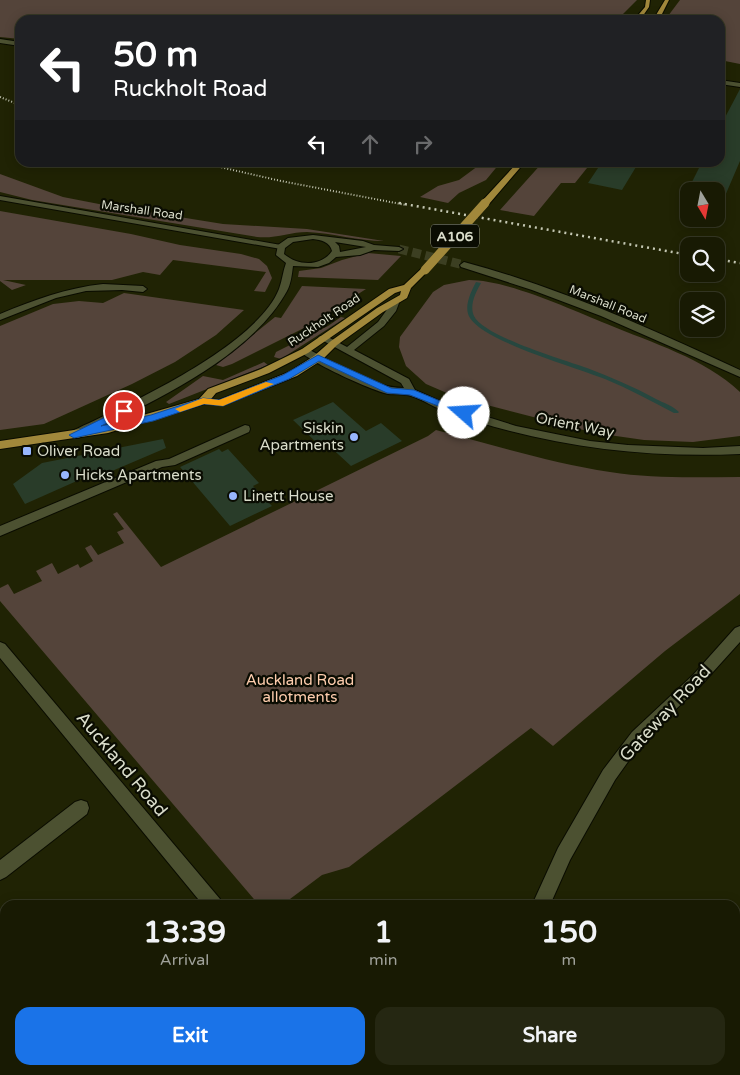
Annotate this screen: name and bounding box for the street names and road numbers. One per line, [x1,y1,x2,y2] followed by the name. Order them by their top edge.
[100,197,184,223] street label: Marshall Road
[431,225,479,248] road number: A106
[567,282,649,326] street label: Marshall Road
[285,291,363,349] street label: Ruckholt Road
[534,409,616,441] street label: Orient Way
[615,660,715,766] street label: Gateway Road
[72,707,172,821] street label: Auckland Road

